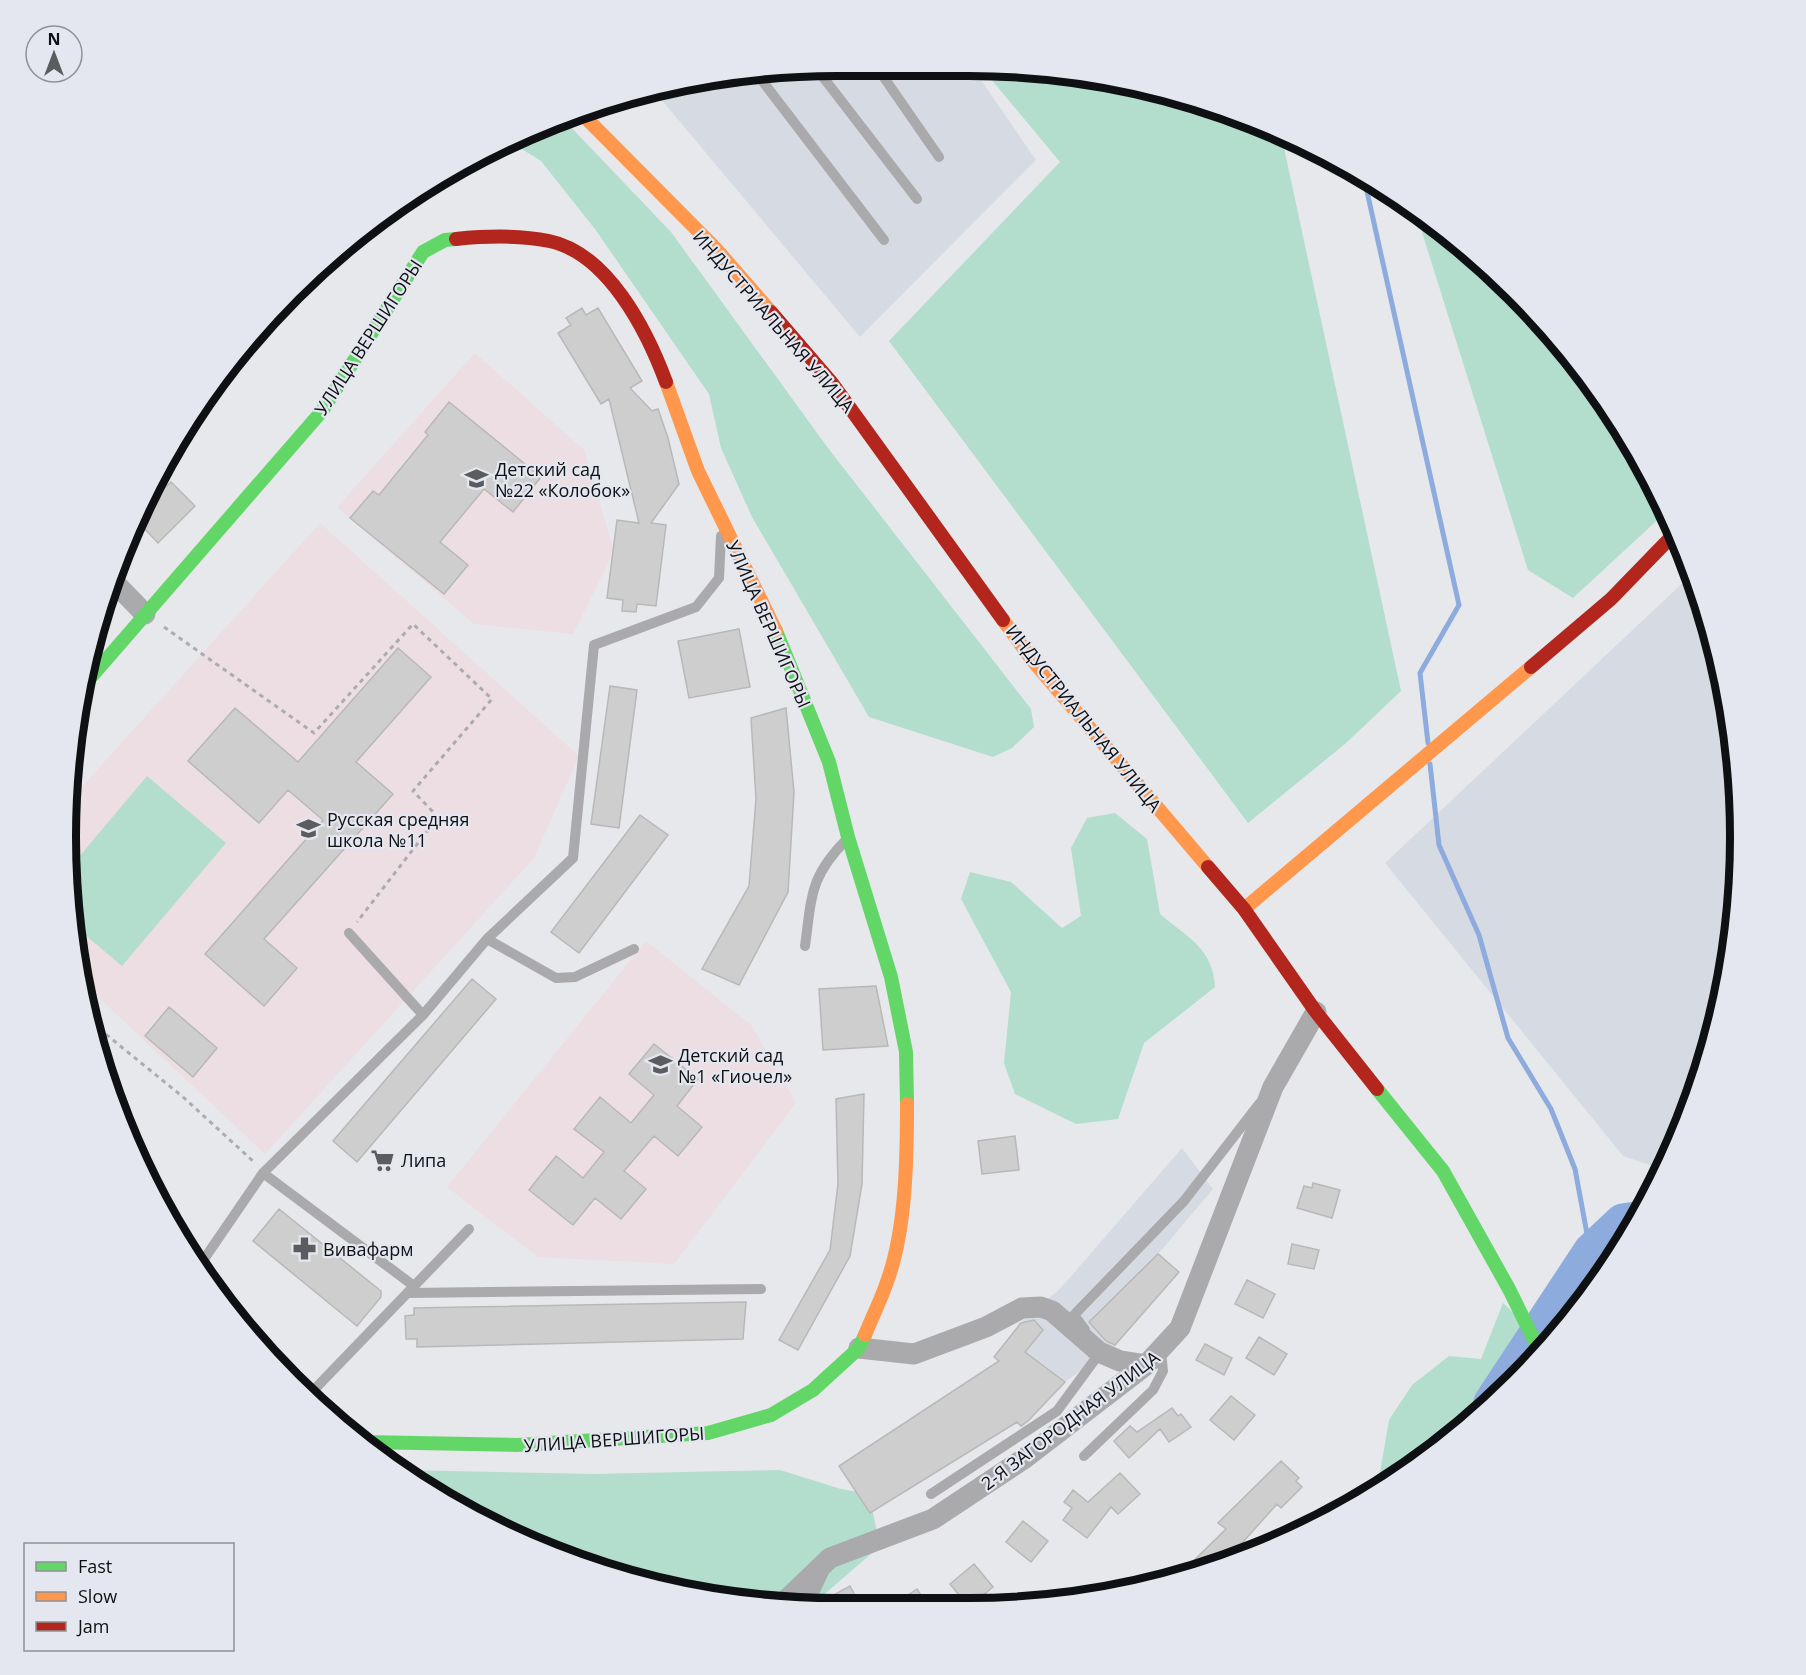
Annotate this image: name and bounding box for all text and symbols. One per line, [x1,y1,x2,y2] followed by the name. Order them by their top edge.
[24,24,84,84] north arrow
[47,28,61,50] text: N
[688,225,860,418] street label: ИНДУСТРИАЛЬНАЯ УЛИЦА
[309,255,427,419] street label: УЛИЦА ВЕРШИГОРЫ
[495,457,630,502] place label: Детский сад №22 «Колобок»
[464,466,490,492] school or university icon: Детский сад №22 «Колобок»
[721,536,817,712] street label: УЛИЦА ВЕРШИГОРЫ
[1001,619,1167,817] street label: ИНДУСТРИАЛЬНАЯ УЛИЦА
[327,807,469,852] place label: Русская средняя школа №11
[296,816,322,842] school or university icon: Русская средняя школа №11
[678,1043,792,1088] place label: Детский сад №1 «Гиочел»
[647,1052,673,1078] school or university icon: Детский сад №1 «Гиочел»
[370,1147,396,1173] supermarket icon: Липа
[401,1148,446,1172] place label: Липа
[292,1236,318,1262] pharmacy icon: Вивафарм
[323,1237,414,1261] place label: Вивафарм
[976,1345,1164,1495] street label: 2-Я ЗАГОРОДНАЯ УЛИЦА
[523,1421,705,1457] street label: УЛИЦА ВЕРШИГОРЫ
[24,1543,234,1651] legend
[78,1554,112,1578] text: Fast
[78,1584,117,1608] text: Slow
[76,1614,110,1638] text: Jam

